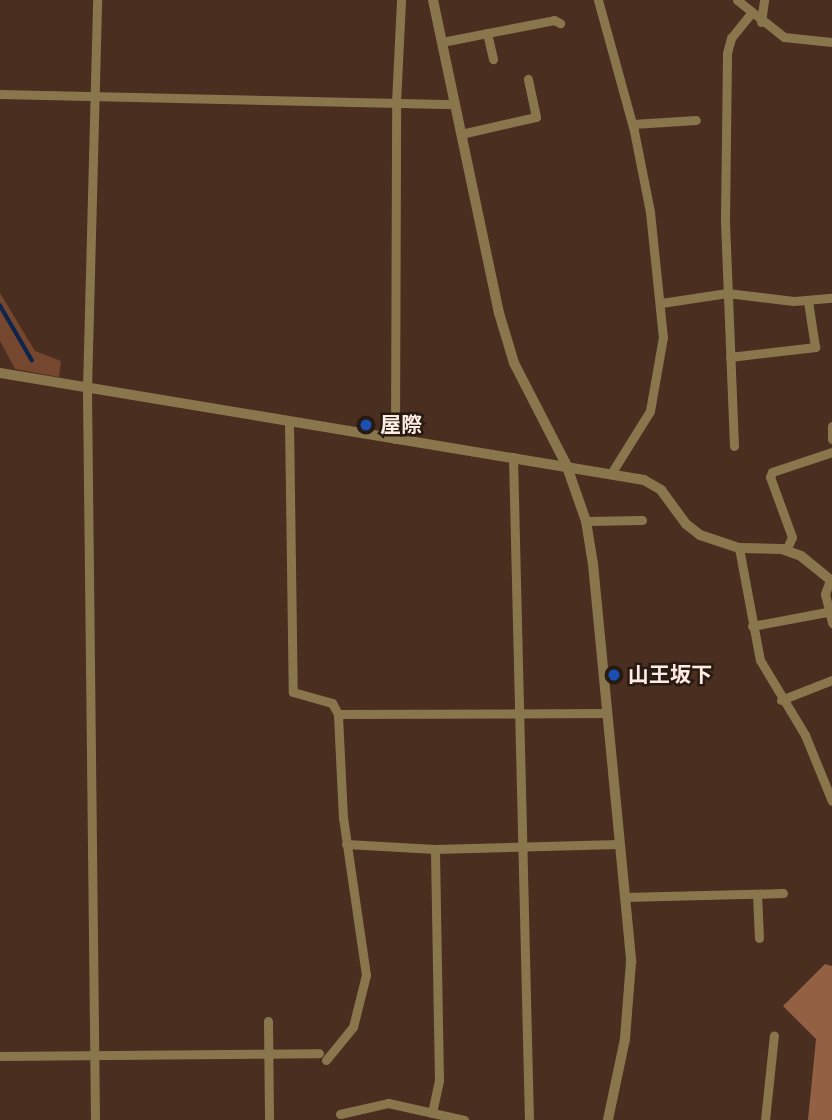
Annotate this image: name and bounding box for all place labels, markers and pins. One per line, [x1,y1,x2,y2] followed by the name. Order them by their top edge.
[380,412,422,438] place label: 屋際
[358,417,374,433] marker: 屋際
[628,662,712,688] place label: 山王坂下
[606,667,622,683] marker: 山王坂下

